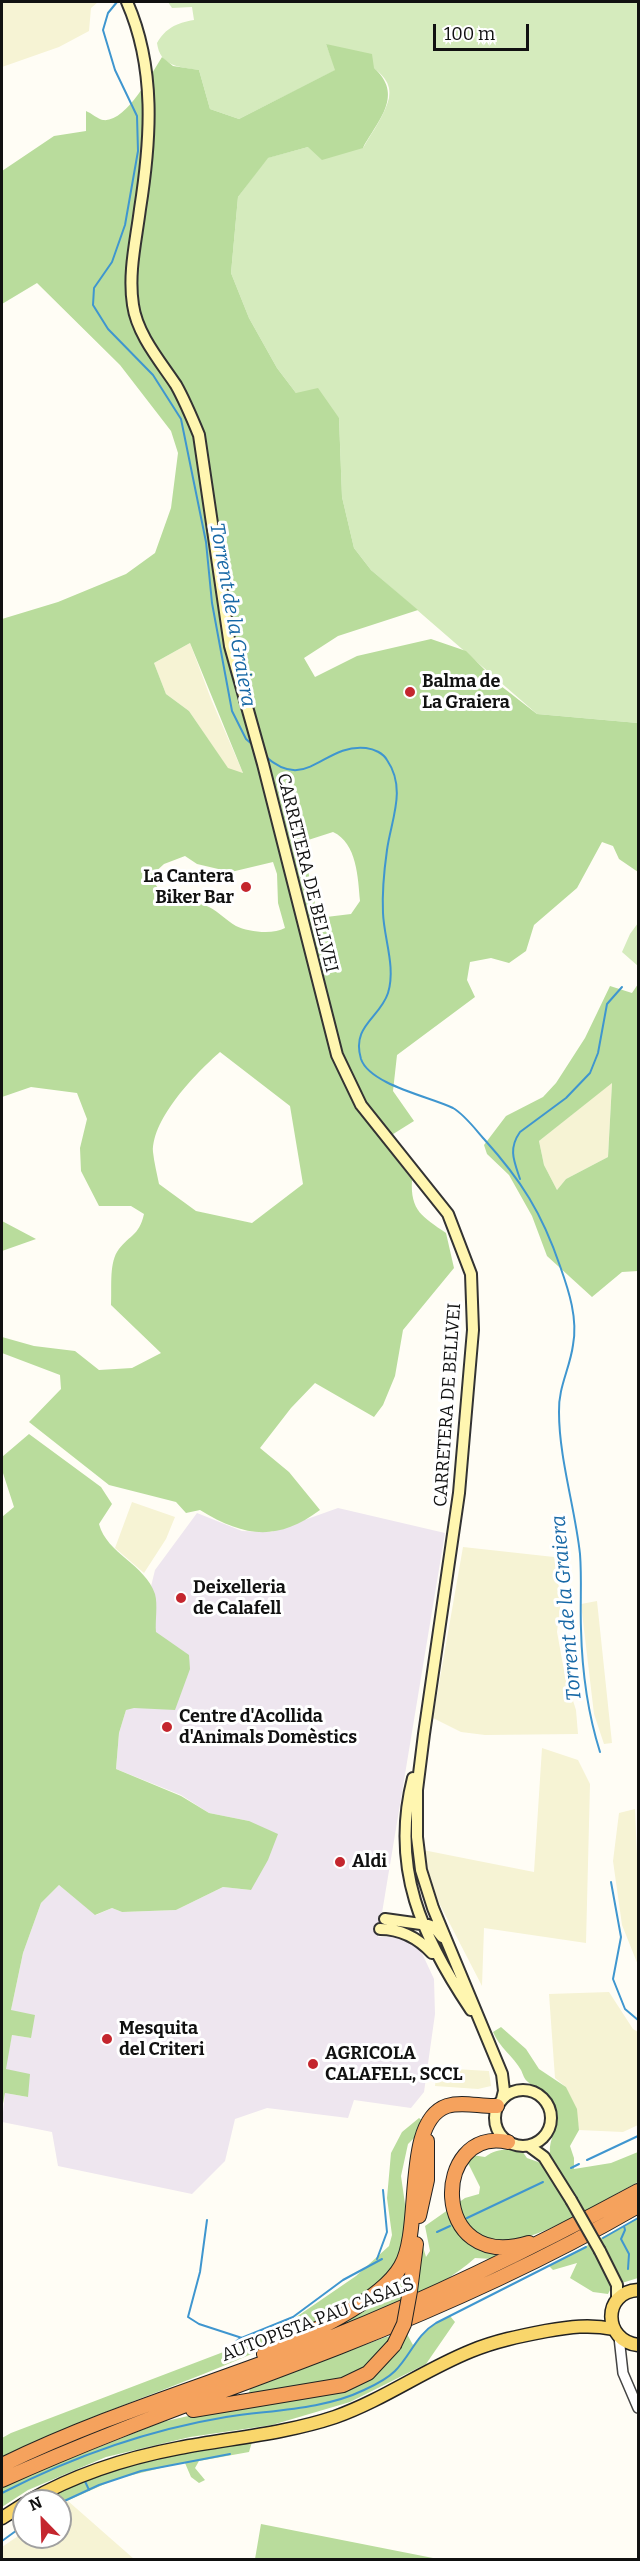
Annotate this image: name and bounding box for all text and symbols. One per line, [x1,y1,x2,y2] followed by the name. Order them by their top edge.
[436,12,532,50] scale bar
[444,23,495,45] text: 100 m
[204,521,260,709] water label: Torrent de la Graiera
[422,671,510,714] place label: Balma de La Graiera
[403,685,417,699] marker: Balma de La Graiera
[272,771,342,975] street label: CARRETERA DE BELLVEI
[143,866,234,908] place label: La Cantera Biker Bar
[239,880,253,894] marker: La Cantera Biker Bar
[430,1302,466,1508] street label: CARRETERA DE BELLVEI
[547,1514,587,1702] water label: Torrent de la Graiera
[193,1577,286,1620] place label: Deixelleria de Calafell
[174,1591,188,1605] marker: Deixelleria de Calafell
[179,1706,357,1748] place label: Centre d'Acollida d'Animals Domèstics
[160,1720,174,1734] marker: Centre d'Acollida d'Animals Domèstics
[352,1851,387,1873] place label: Aldi
[333,1855,347,1869] marker: Aldi
[119,2018,204,2060] place label: Mesquita del Criteri
[100,2032,114,2046] marker: Mesquita del Criteri
[325,2043,463,2086] place label: AGRICOLA CALAFELL, SCCL
[306,2057,320,2071] marker: AGRICOLA CALAFELL, SCCL
[219,2273,417,2367] street label: AUTOPISTA PAU CASALS
[12,2489,72,2549] north arrow
[26,2493,45,2515] text: N

